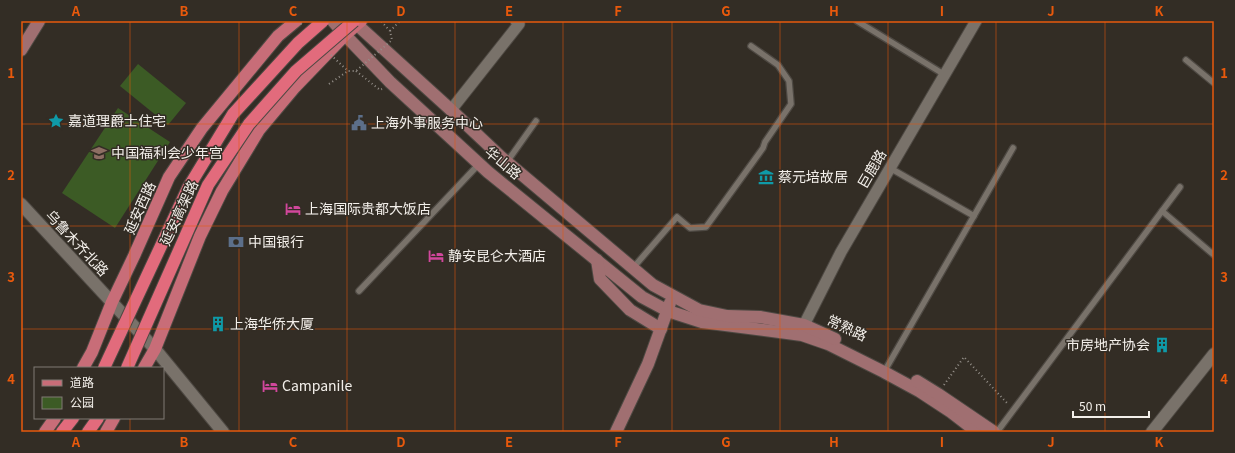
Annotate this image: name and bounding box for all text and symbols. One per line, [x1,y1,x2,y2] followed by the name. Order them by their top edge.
[71,1,81,20] text: A
[180,1,189,20] text: B
[289,1,298,20] text: C
[396,1,406,20] text: D
[505,1,513,20] text: E
[614,1,622,20] text: F
[721,1,731,20] text: G
[829,1,839,20] text: H
[940,1,944,20] text: I
[1047,1,1055,20] text: J
[1155,1,1164,20] text: K
[7,63,15,82] text: 1
[1220,63,1228,82] text: 1
[68,110,166,130] place label: 嘉道理爵士住宅
[47,112,65,130] place icon: 嘉道理爵士住宅
[371,112,483,132] place label: 上海外事服务中心
[350,114,368,132] public building icon: 上海外事服务中心
[481,141,526,183] street label: 华山路
[111,142,223,162] place label: 中国福利会少年宫
[90,144,108,162] school or university icon: 中国福利会少年宫
[852,145,890,192] street label: 巨鹿路
[7,165,15,184] text: 2
[1220,165,1228,184] text: 2
[778,166,848,186] place label: 蔡元培故居
[757,168,775,186] museum icon: 蔡元培故居
[154,177,202,249] street label: 延安高架路
[119,178,160,237] street label: 延安西路
[305,198,431,218] place label: 上海国际贵都大饭店
[284,200,302,218] hotel icon: 上海国际贵都大饭店
[42,205,114,280] street label: 乌鲁木齐北路
[248,231,304,251] place label: 中国银行
[227,233,245,251] bank icon: 中国银行
[448,245,546,265] place label: 静安昆仑大酒店
[427,247,445,265] hotel icon: 静安昆仑大酒店
[7,267,15,286] text: 3
[1220,267,1228,286] text: 3
[824,309,871,345] street label: 常熟路
[230,313,314,333] place label: 上海华侨大厦
[209,315,227,333] building icon: 上海华侨大厦
[1066,334,1150,354] place label: 市房地产协会
[1153,336,1171,354] building icon: 市房地产协会
[34,367,164,419] legend
[7,369,15,388] text: 4
[1220,369,1228,388] text: 4
[70,373,94,390] text: 道路
[282,375,352,395] place label: Campanile
[261,377,279,395] hotel icon: Campanile
[70,393,94,410] text: 公园
[1073,393,1149,419] scale bar
[1079,397,1106,414] text: 50 m
[71,432,81,451] text: A
[180,432,189,451] text: B
[289,432,298,451] text: C
[396,432,406,451] text: D
[505,432,513,451] text: E
[614,432,622,451] text: F
[721,432,731,451] text: G
[829,432,839,451] text: H
[940,432,944,451] text: I
[1047,432,1055,451] text: J
[1155,432,1164,451] text: K

